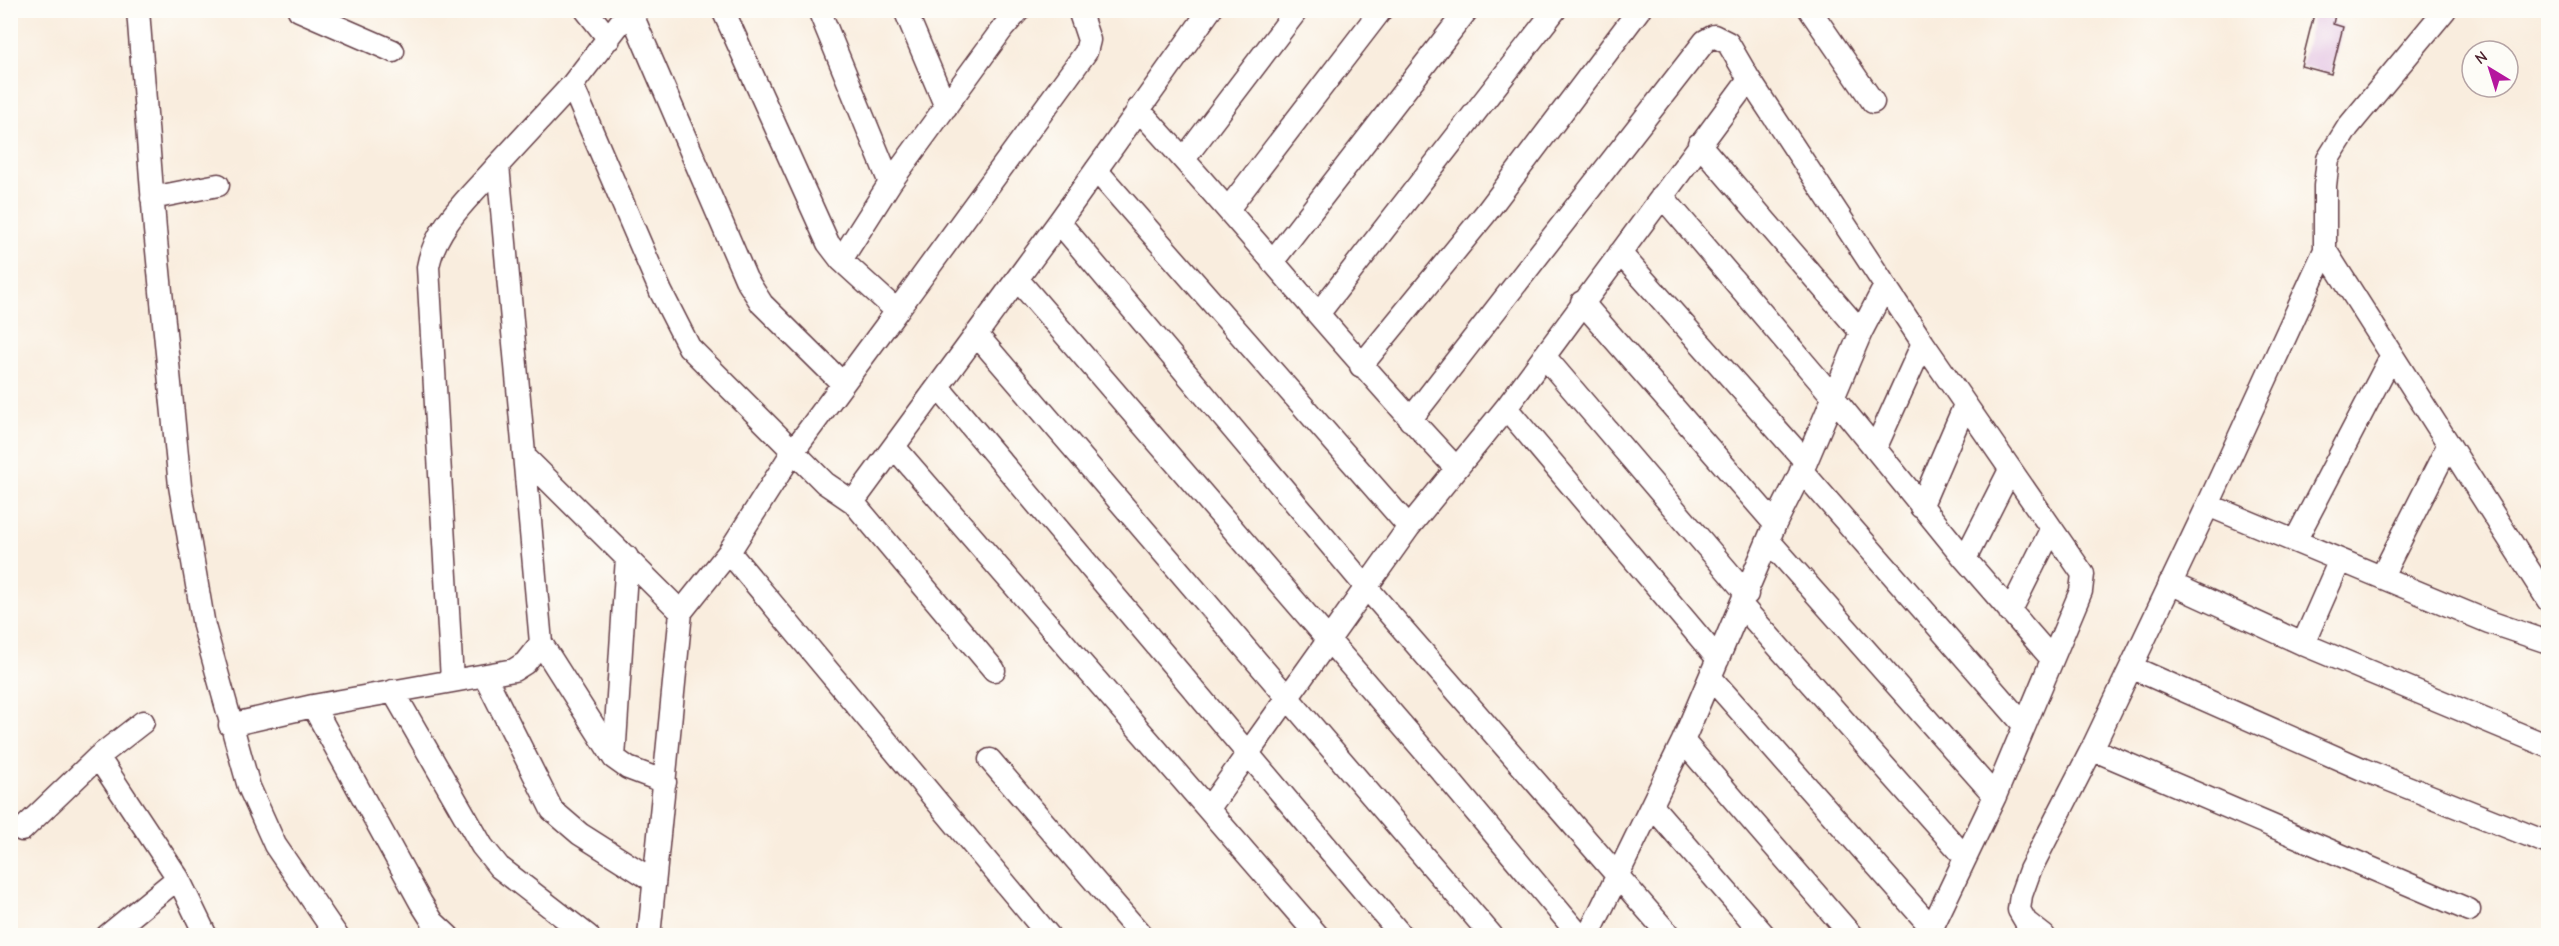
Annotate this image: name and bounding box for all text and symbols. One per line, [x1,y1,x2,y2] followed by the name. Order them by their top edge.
[2460,39,2520,99] north arrow
[2472,48,2491,68] text: N

